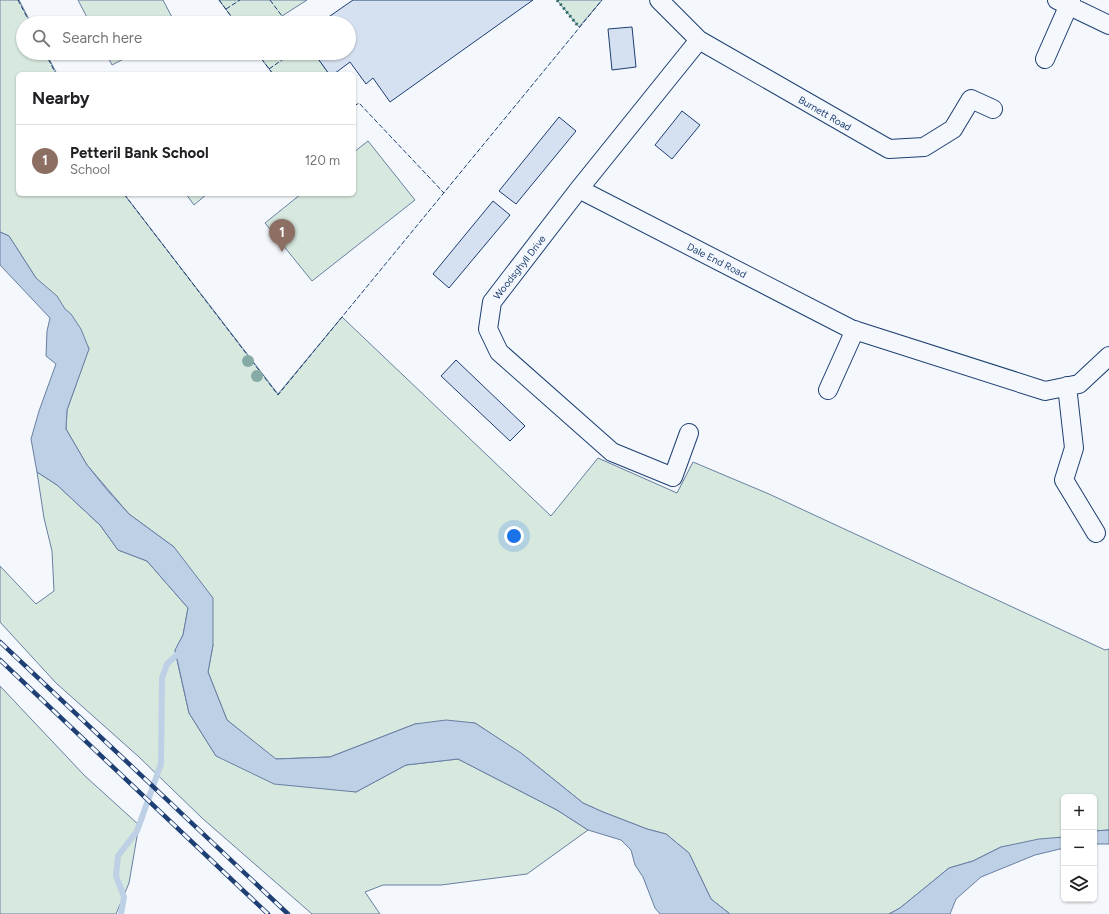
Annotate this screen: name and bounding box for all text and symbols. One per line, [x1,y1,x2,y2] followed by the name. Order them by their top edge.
[16,16,356,60] search box
[30,27,52,49] icon: search
[62,29,142,47] text: Search here
[32,88,90,108] text: Nearby
[796,93,854,134] street label: Burnett Road
[70,144,209,162] text: Petteril Bank School
[42,153,48,168] text: 1
[305,153,340,168] text: 120 m
[70,162,110,177] text: School
[269,219,295,252] pin: 1
[490,232,549,302] street label: Woodsghyll Drive
[685,240,749,281] street label: Dale End Road
[504,526,524,546] your location
[1061,794,1097,902] map controls
[1061,794,1097,830] button: +
[1061,830,1097,866] button: −
[1061,866,1097,902] button: layers

